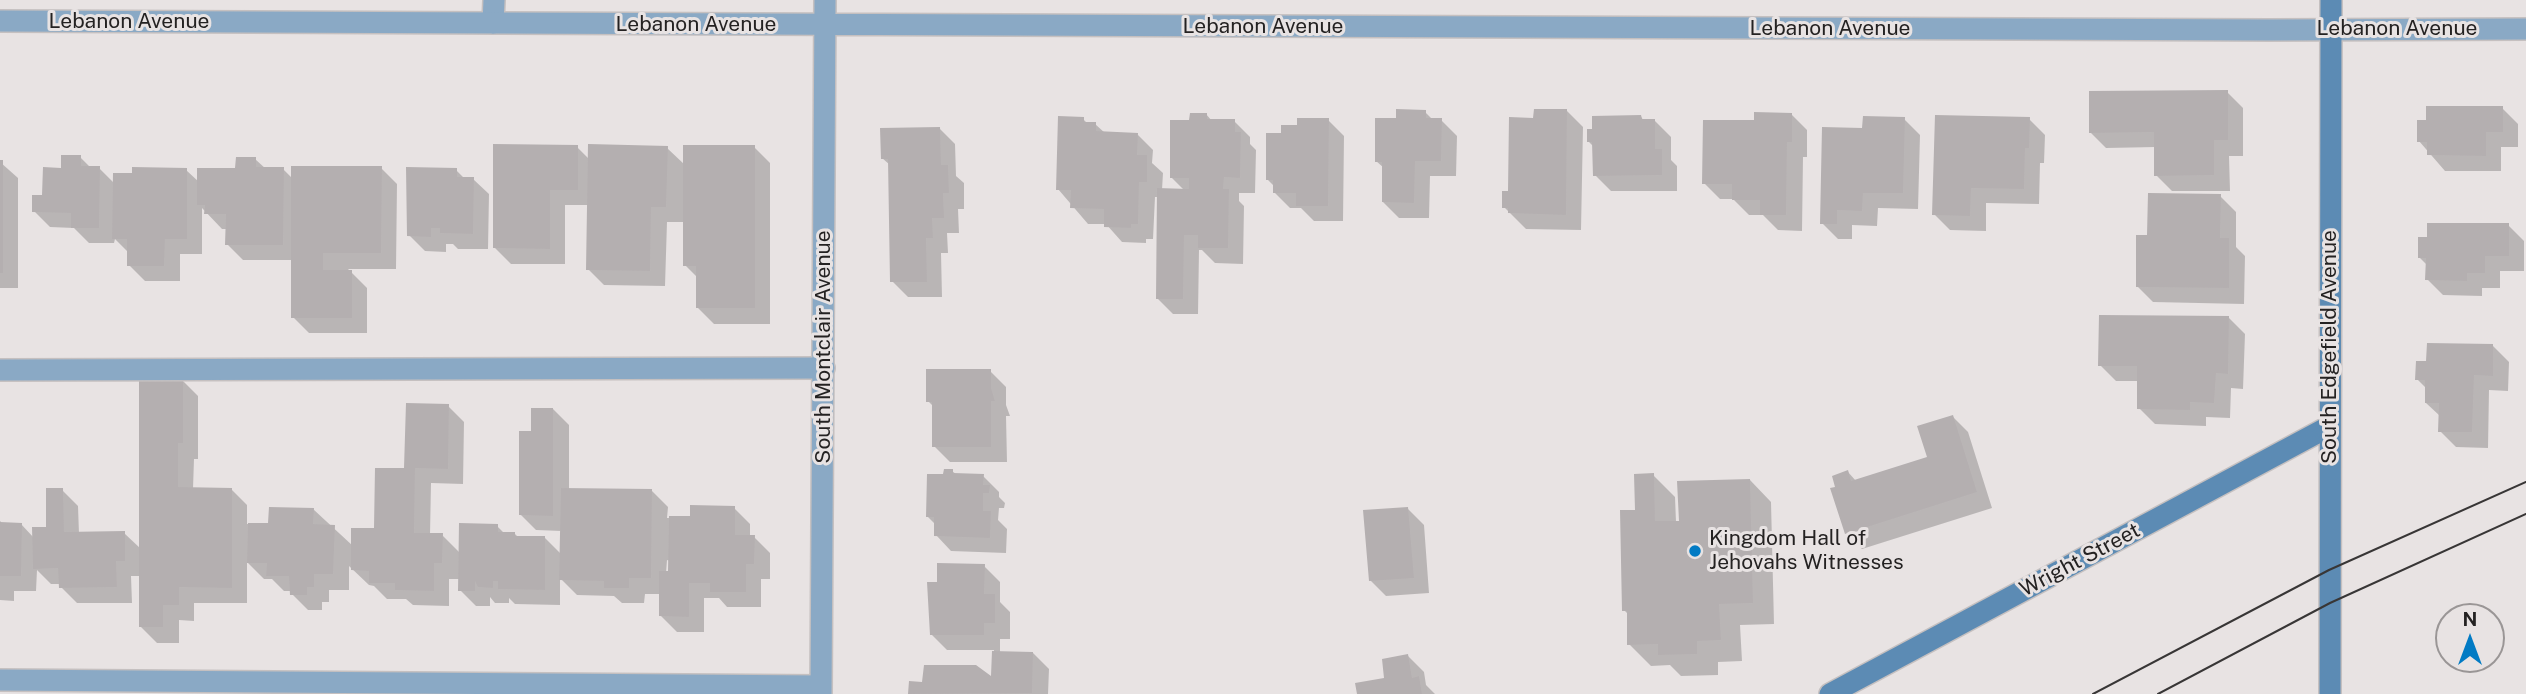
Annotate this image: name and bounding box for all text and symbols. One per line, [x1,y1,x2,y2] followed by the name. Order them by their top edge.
[49,9,209,35] street label: Lebanon Avenue
[616,12,776,38] street label: Lebanon Avenue
[1183,14,1343,40] street label: Lebanon Avenue
[1750,16,1910,42] street label: Lebanon Avenue
[2317,16,2477,42] street label: Lebanon Avenue
[811,230,837,464] street label: South Montclair Avenue
[2317,230,2343,464] street label: South Edgefield Avenue
[2016,518,2144,602] street label: Wright Street
[1709,526,1904,576] place label: Kingdom Hall of Jehovahs Witnesses
[1687,543,1703,559] marker: Kingdom Hall of Jehovahs Witnesses
[2435,603,2505,673] north arrow
[2463,608,2477,630] text: N

